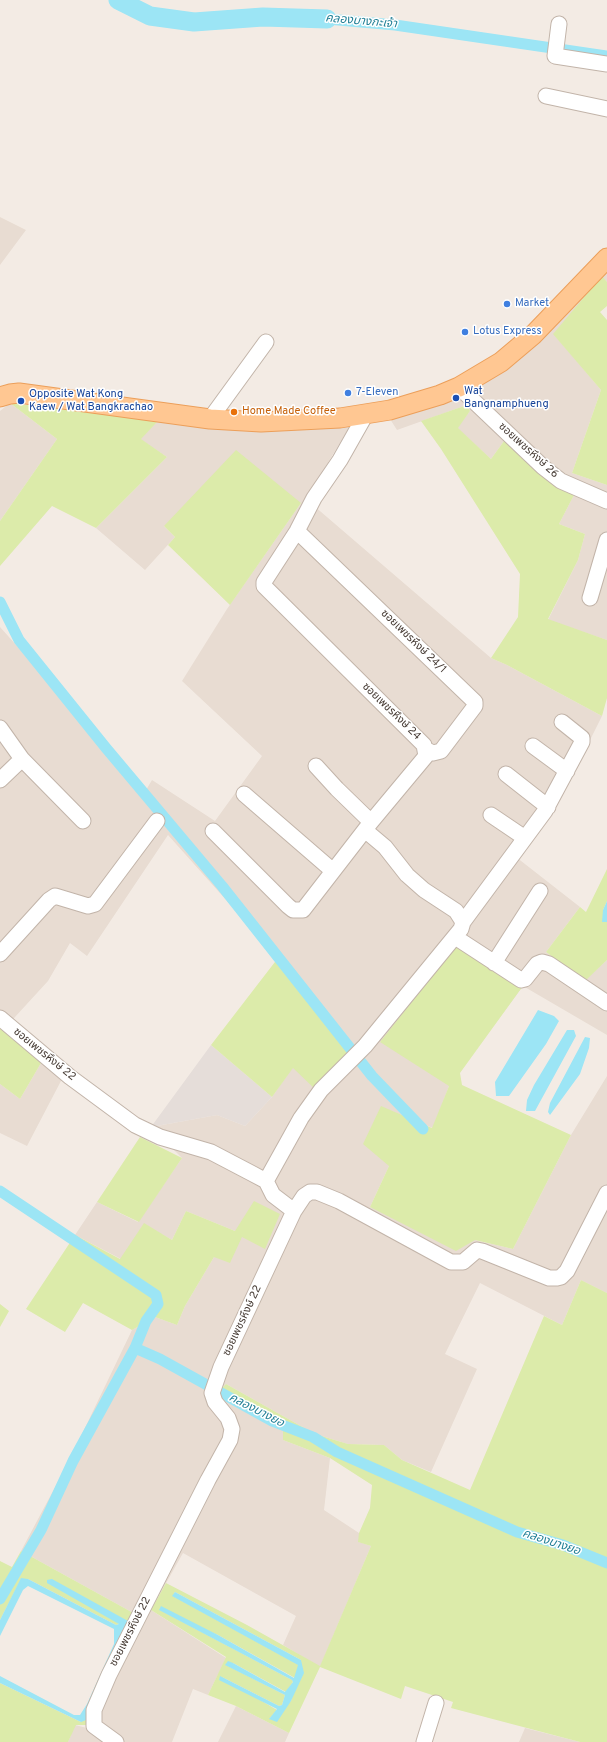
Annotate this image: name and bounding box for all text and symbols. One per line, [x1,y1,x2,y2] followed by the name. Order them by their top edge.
[325,12,397,32] water label: คลองบางกะเจ้า
[515,297,549,311] place label: Market
[502,299,512,309] marker: Market
[473,325,542,339] place label: Lotus Express
[460,327,470,337] marker: Lotus Express
[464,385,549,411] place label: Wat Bangnamphueng
[356,386,398,400] place label: 7-Eleven
[29,388,153,414] place label: Opposite Wat Kong Kaew / Wat Bangkrachao
[343,388,353,398] marker: 7-Eleven
[451,393,461,403] marker: Wat Bangnamphueng
[16,396,26,406] marker: Opposite Wat Kong Kaew / Wat Bangkrachao
[242,405,336,419] place label: Home Made Coffee
[229,407,239,417] marker: Home Made Coffee
[495,421,561,481] street label: ซอยเพชรหึงษ์ 26
[377,607,449,677] street label: ซอยเพชรหึงษ์ 24/1
[359,681,423,743] street label: ซอยเพชรหึงษ์ 24
[10,1026,78,1084] street label: ซอยเพชรหึงษ์ 22
[221,1284,265,1358] street label: ซอยเพชรหึงษ์ 22
[226,1391,286,1431] water label: คลองบางยอ
[520,1527,582,1559] water label: คลองบางยอ
[108,1595,154,1669] street label: ซอยเพชรหึงษ์ 22

